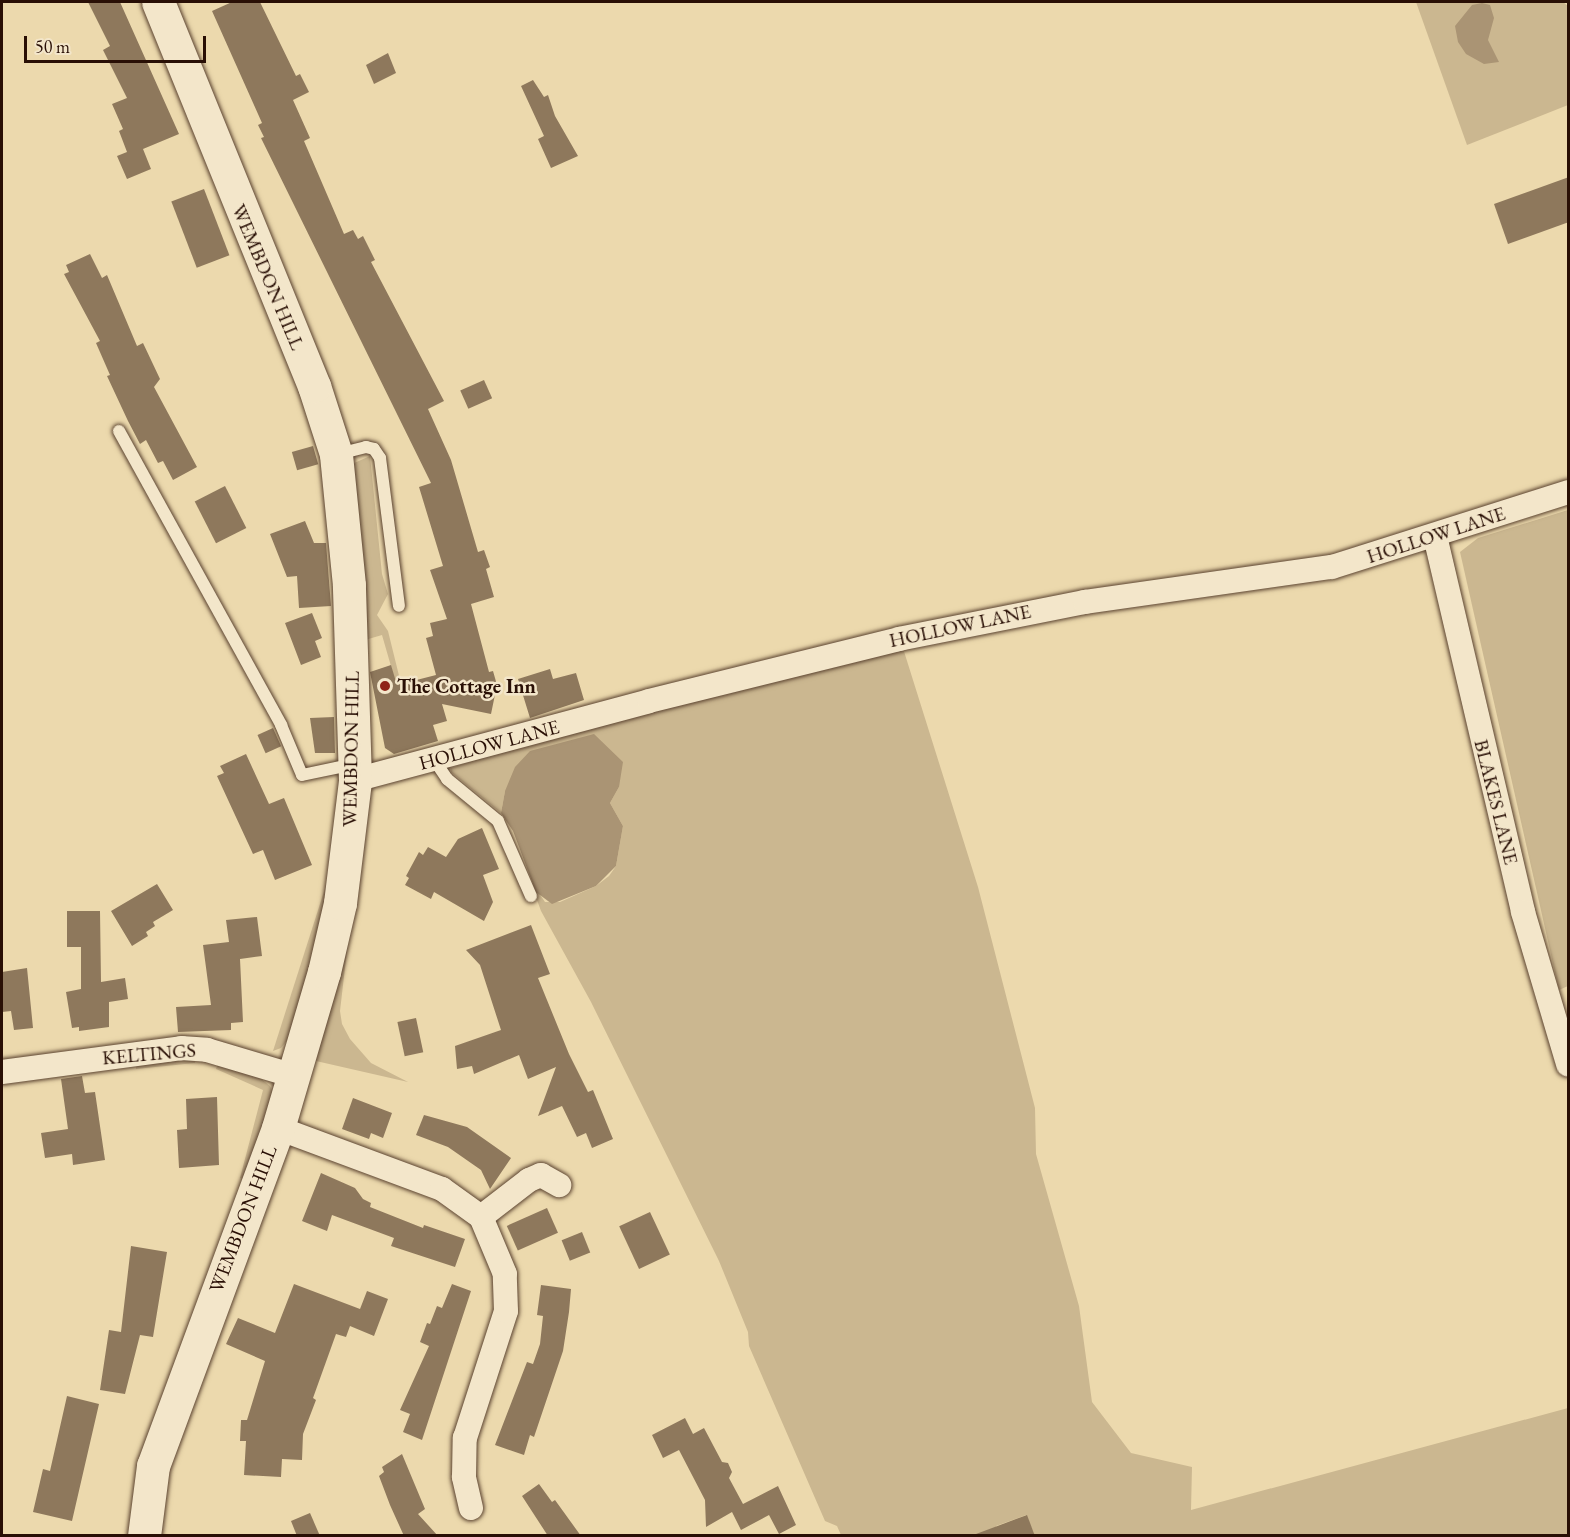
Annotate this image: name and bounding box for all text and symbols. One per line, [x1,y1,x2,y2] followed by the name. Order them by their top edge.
[27,24,208,62] scale bar
[35,35,70,58] text: 50 m
[226,201,310,353] street label: WEMBDON HILL
[1364,501,1508,569] street label: HOLLOW LANE
[887,599,1033,653] street label: HOLLOW LANE
[338,671,364,827] street label: WEMBDON HILL
[397,674,536,698] place label: The Cottage Inn
[378,679,392,693] marker: The Cottage Inn
[416,715,562,775] street label: HOLLOW LANE
[1469,737,1523,867] street label: BLAKES LANE
[101,1038,197,1070] street label: KELTINGS
[204,1142,282,1296] street label: WEMBDON HILL

